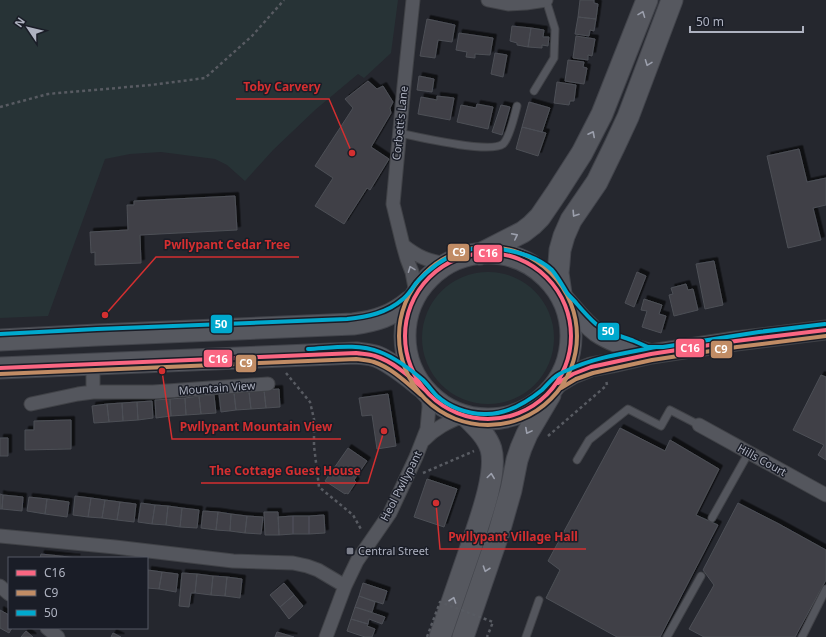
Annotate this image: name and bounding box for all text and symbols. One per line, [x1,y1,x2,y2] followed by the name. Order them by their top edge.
[8,8,48,48] north arrow
[690,8,803,34] scale bar
[638,10,646,17] one-way arrow
[696,13,724,30] text: 50 m
[11,14,28,30] text: N
[645,59,653,66] one-way arrow
[236,75,329,99] callout: Toby Carvery
[243,78,321,95] text: Toby Carvery
[388,85,411,161] street label: Corbett's Lane
[587,131,595,138] one-way arrow
[572,210,580,217] one-way arrow
[156,233,299,257] callout: Pwllypant Cedar Tree
[511,234,518,241] one-way arrow
[164,236,290,253] text: Pwllypant Cedar Tree
[447,243,470,262] line badge: C9
[452,244,466,259] text: C9
[473,244,503,263] line badge: C16
[478,245,498,260] text: C16
[407,265,415,272] one-way arrow
[210,314,233,334] line badge: 50
[215,316,227,331] text: 50
[597,322,620,341] line badge: 50
[602,323,614,338] text: 50
[675,338,705,358] line badge: C16
[680,340,700,355] text: C16
[710,340,733,359] line badge: C9
[714,341,728,356] text: C9
[203,349,233,368] line badge: C16
[208,351,228,366] text: C16
[235,354,257,373] line badge: C9
[239,355,253,370] text: C9
[178,377,256,398] street label: Mountain View
[172,415,341,439] callout: Pwllypant Mountain View
[180,418,333,435] text: Pwllypant Mountain View
[526,427,533,434] one-way arrow
[735,440,789,479] street label: Hills Court
[376,448,425,523] street label: Heol Pwllypant
[201,459,368,483] callout: The Cottage Guest House
[209,462,361,479] text: The Cottage Guest House
[486,473,495,479] one-way arrow
[440,525,586,549] callout: Pwllypant Village Hall
[448,528,578,545] text: Pwllypant Village Hall
[358,543,429,558] place label: Central Street
[345,546,355,556] marker: Central Street
[8,557,148,629] legend
[44,564,65,581] text: C16
[483,565,491,572] one-way arrow
[44,584,59,601] text: C9
[448,597,457,604] one-way arrow
[44,604,58,621] text: 50

